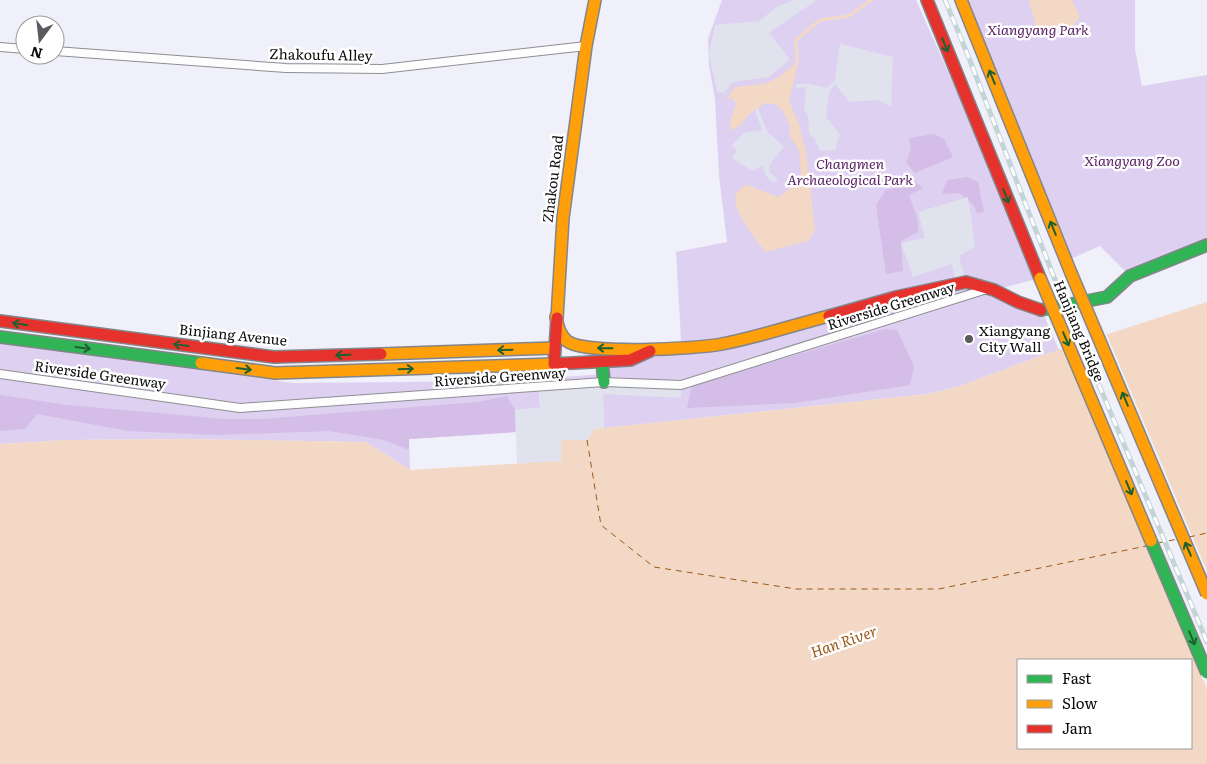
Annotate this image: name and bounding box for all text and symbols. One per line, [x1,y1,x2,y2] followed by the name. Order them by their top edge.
[15,15,65,65] north arrow
[987,19,1089,39] park label: Xiangyang Park
[941,37,950,52] one-way arrow
[28,42,45,65] text: N
[269,43,374,65] street label: Zhakoufu Alley
[987,70,997,85] one-way arrow
[537,133,567,224] street label: Zhakou Road
[1084,150,1180,170] park label: Xiangyang Zoo
[787,153,913,189] park label: Changmen Archaeological Park
[1002,188,1012,203] one-way arrow
[1048,221,1057,236] one-way arrow
[824,276,958,334] street label: Riverside Greenway
[1050,277,1110,384] street label: Hanjiang Bridge
[178,318,288,350] street label: Binjiang Avenue
[13,319,29,329] one-way arrow
[979,320,1051,356] place label: Xiangyang City Wall
[1061,331,1071,346] one-way arrow
[963,333,975,345] marker: Xiangyang City Wall
[174,340,190,350] one-way arrow
[75,343,91,353] one-way arrow
[597,344,613,353] one-way arrow
[498,345,514,354] one-way arrow
[335,350,352,360] one-way arrow
[33,355,168,393] street label: Riverside Greenway
[433,361,568,391] street label: Riverside Greenway
[236,364,252,374] one-way arrow
[398,364,414,373] one-way arrow
[1119,392,1129,407] one-way arrow
[1125,480,1134,495] one-way arrow
[1183,542,1192,557] one-way arrow
[807,618,880,663] water label: Han River
[1188,630,1198,645] one-way arrow
[1017,659,1192,749] legend
[1062,666,1091,689] text: Fast
[1062,691,1097,714] text: Slow
[1062,716,1093,739] text: Jam

